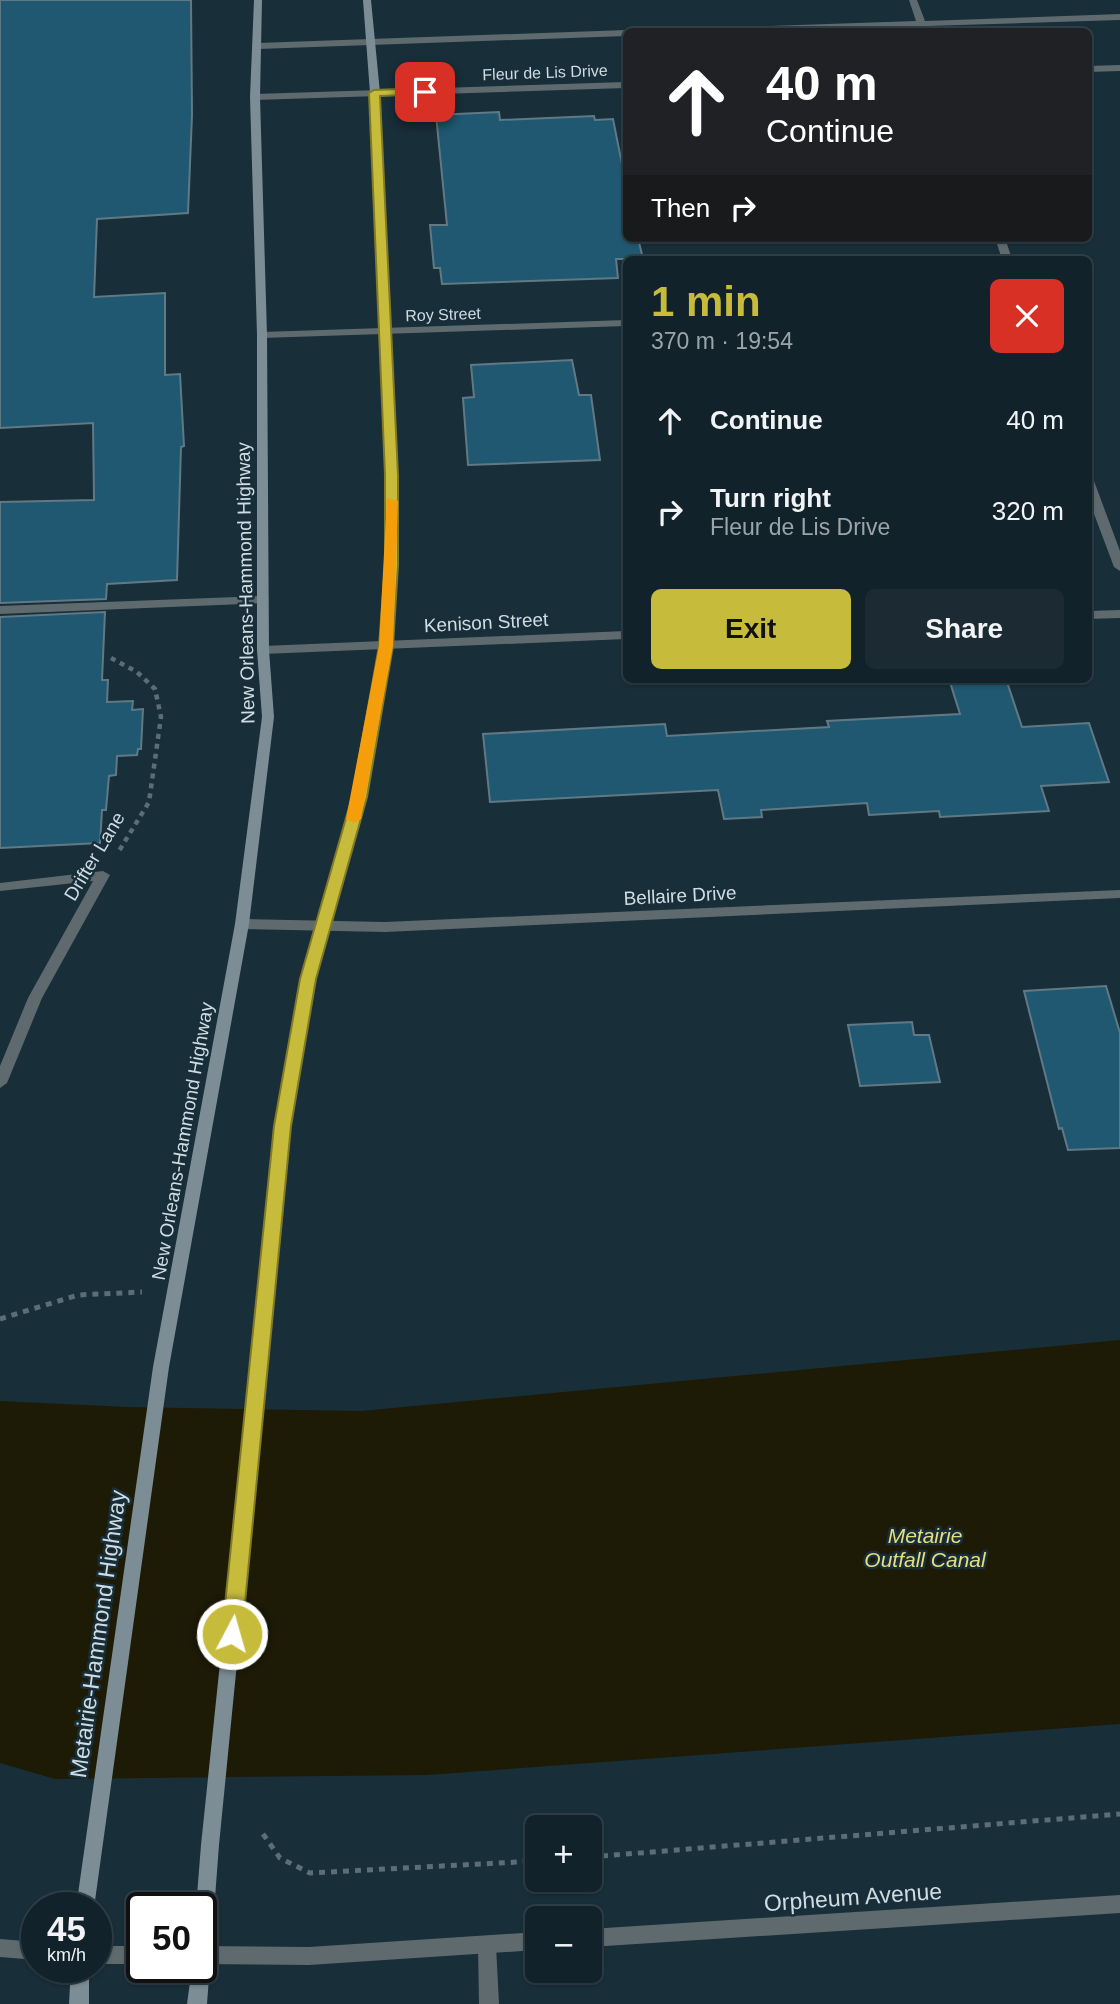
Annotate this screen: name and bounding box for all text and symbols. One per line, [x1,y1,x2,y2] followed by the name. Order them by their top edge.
[651,56,742,147] icon: ahead
[766,56,878,110] text: 40 m
[395,62,455,122] pin
[482,62,608,83] street label: Fleur de Lis Drive
[406,73,444,111] icon: arrive
[766,113,894,149] text: Continue
[724,189,762,227] icon: right
[651,193,710,223] text: Then
[651,278,761,325] text: 1 min
[990,279,1064,353] button: close
[405,305,482,324] street label: Roy Street
[651,328,793,354] text: 370 m · 19:54
[651,402,689,440] icon: ahead
[710,405,823,435] text: Continue
[1006,405,1064,435] text: 40 m
[233,441,258,724] street label: New Orleans-Hammond Highway
[710,483,831,513] text: Turn right
[651,493,689,531] icon: right
[992,496,1064,526] text: 320 m
[710,514,890,540] text: Fleur de Lis Drive
[651,589,851,669] button: Exit
[865,589,1064,669] button: Share
[423,609,550,636] street label: Kenison Street
[60,808,129,904] street label: Drifter Lane
[623,882,737,909] street label: Bellaire Drive
[148,1000,217,1282] street label: New Orleans-Hammond Highway
[65,1488,131,1779] street label: Metairie-Hammond Highway
[864,1524,987,1571] water label: Metairie Outfall Canal
[195,1597,269,1671] position arrow
[525,1815,602,1983] map controls
[525,1815,602,1892] button: +
[763,1878,943,1916] street label: Orpheum Avenue
[126,1892,217,1983] speed limit sign: 50
[525,1906,602,1983] button: −
[47,1909,86,1948] text: 45
[47,1945,86,1965] text: km/h

